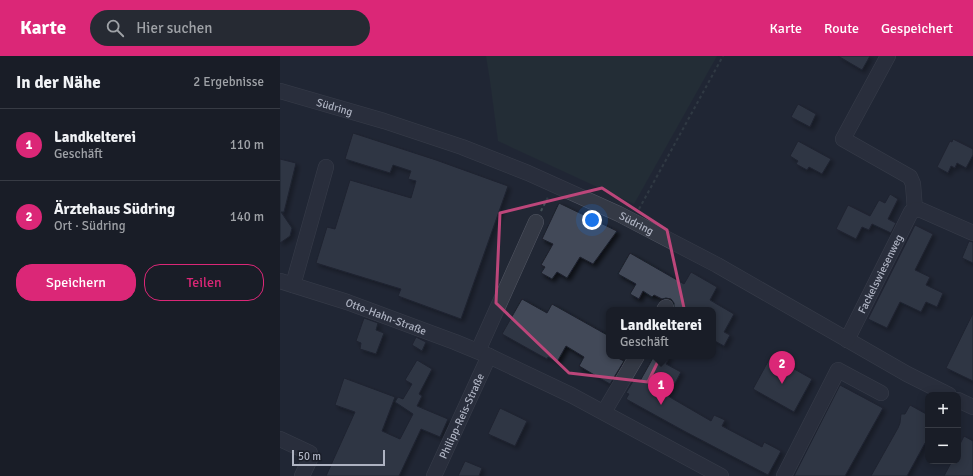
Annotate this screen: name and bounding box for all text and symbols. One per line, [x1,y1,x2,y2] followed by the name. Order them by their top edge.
[90,10,370,46] search box
[20,16,66,40] text: Karte
[104,17,126,39] icon: search
[136,19,212,37] text: Hier suchen
[769,20,802,37] text: Karte
[824,20,859,37] text: Route
[881,20,953,37] text: Gespeichert
[16,72,101,93] text: In der Nähe
[193,74,264,90] text: 2 Ergebnisse
[315,95,355,118] street label: Südring
[54,128,136,146] text: Landkelterei
[25,137,33,153] text: 1
[230,137,264,153] text: 110 m
[54,146,103,162] text: Geschäft
[54,200,175,218] text: Ärztehaus Südring
[25,209,33,225] text: 2
[230,209,264,225] text: 140 m
[617,209,656,238] street label: Südring
[582,210,602,230] your location
[54,218,126,234] text: Ort · Südring
[855,232,905,316] street label: Fackelswiesenweg
[16,264,136,301] button: Speichern
[144,264,264,301] button: Teilen
[344,296,428,337] street label: Otto-Hahn-Straße
[606,307,716,359] popup
[620,316,702,334] text: Landkelterei
[620,334,669,350] text: Geschäft
[769,351,795,384] pin: 2
[436,371,487,461] street label: Philipp-Reis-Straße
[648,372,674,405] pin: 1
[925,392,961,464] map controls
[925,392,961,428] button: +
[925,428,961,464] button: −
[292,448,385,467] scale bar
[298,450,321,463] text: 50 m

